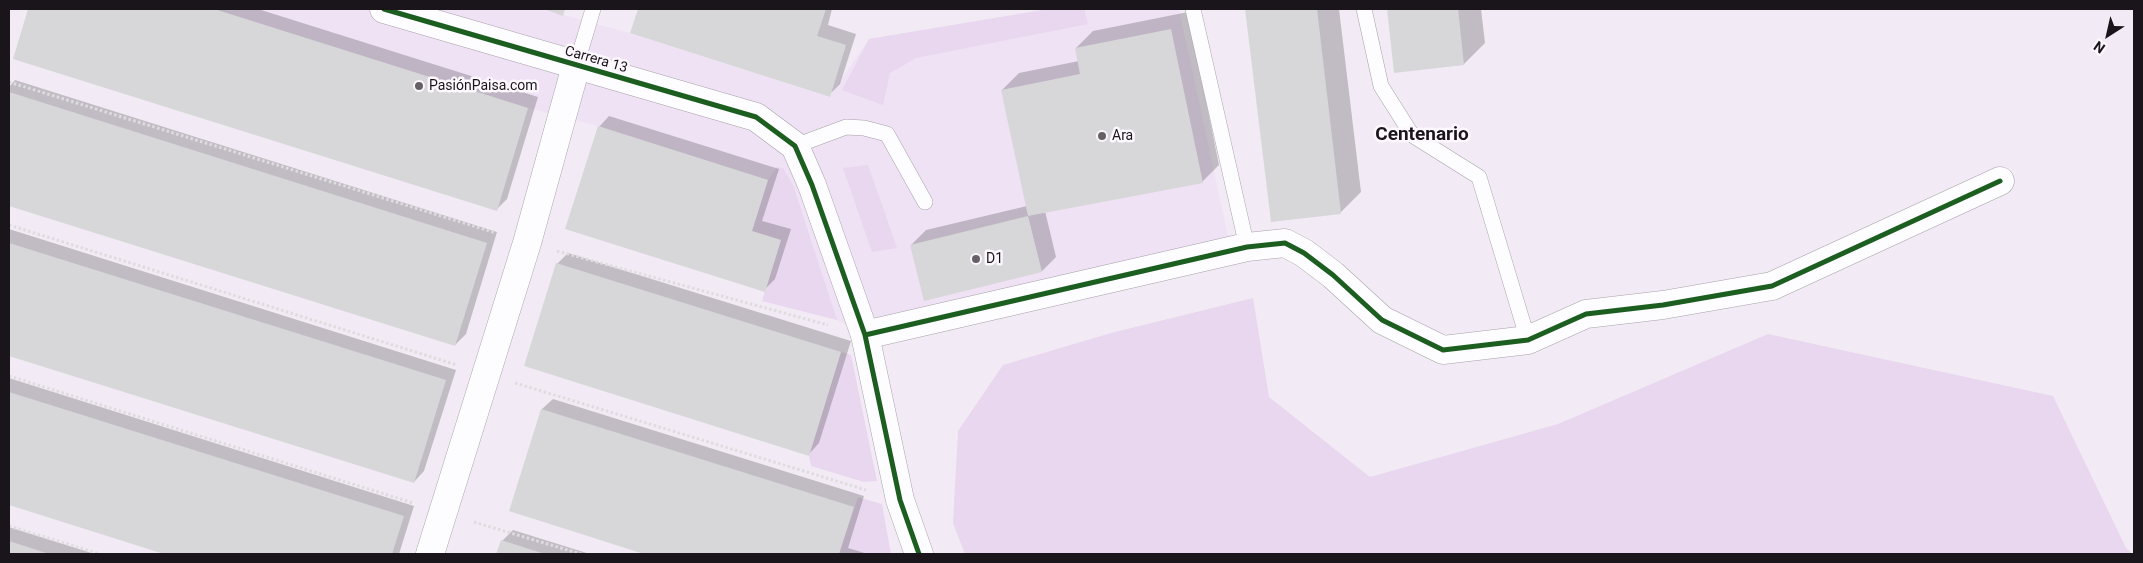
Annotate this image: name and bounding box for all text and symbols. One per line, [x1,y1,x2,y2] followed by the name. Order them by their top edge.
[2083,10,2133,60] north arrow
[2091,38,2108,57] text: N
[563,43,629,77] street label: Carrera 13
[429,78,538,94] place label: PasiónPaisa.com
[413,80,425,92] marker: PasiónPaisa.com
[1375,124,1469,146] district label: Centenario
[1112,128,1133,144] place label: Ara
[1096,130,1108,142] marker: Ara
[986,251,1003,267] place label: D1
[970,253,982,265] marker: D1

